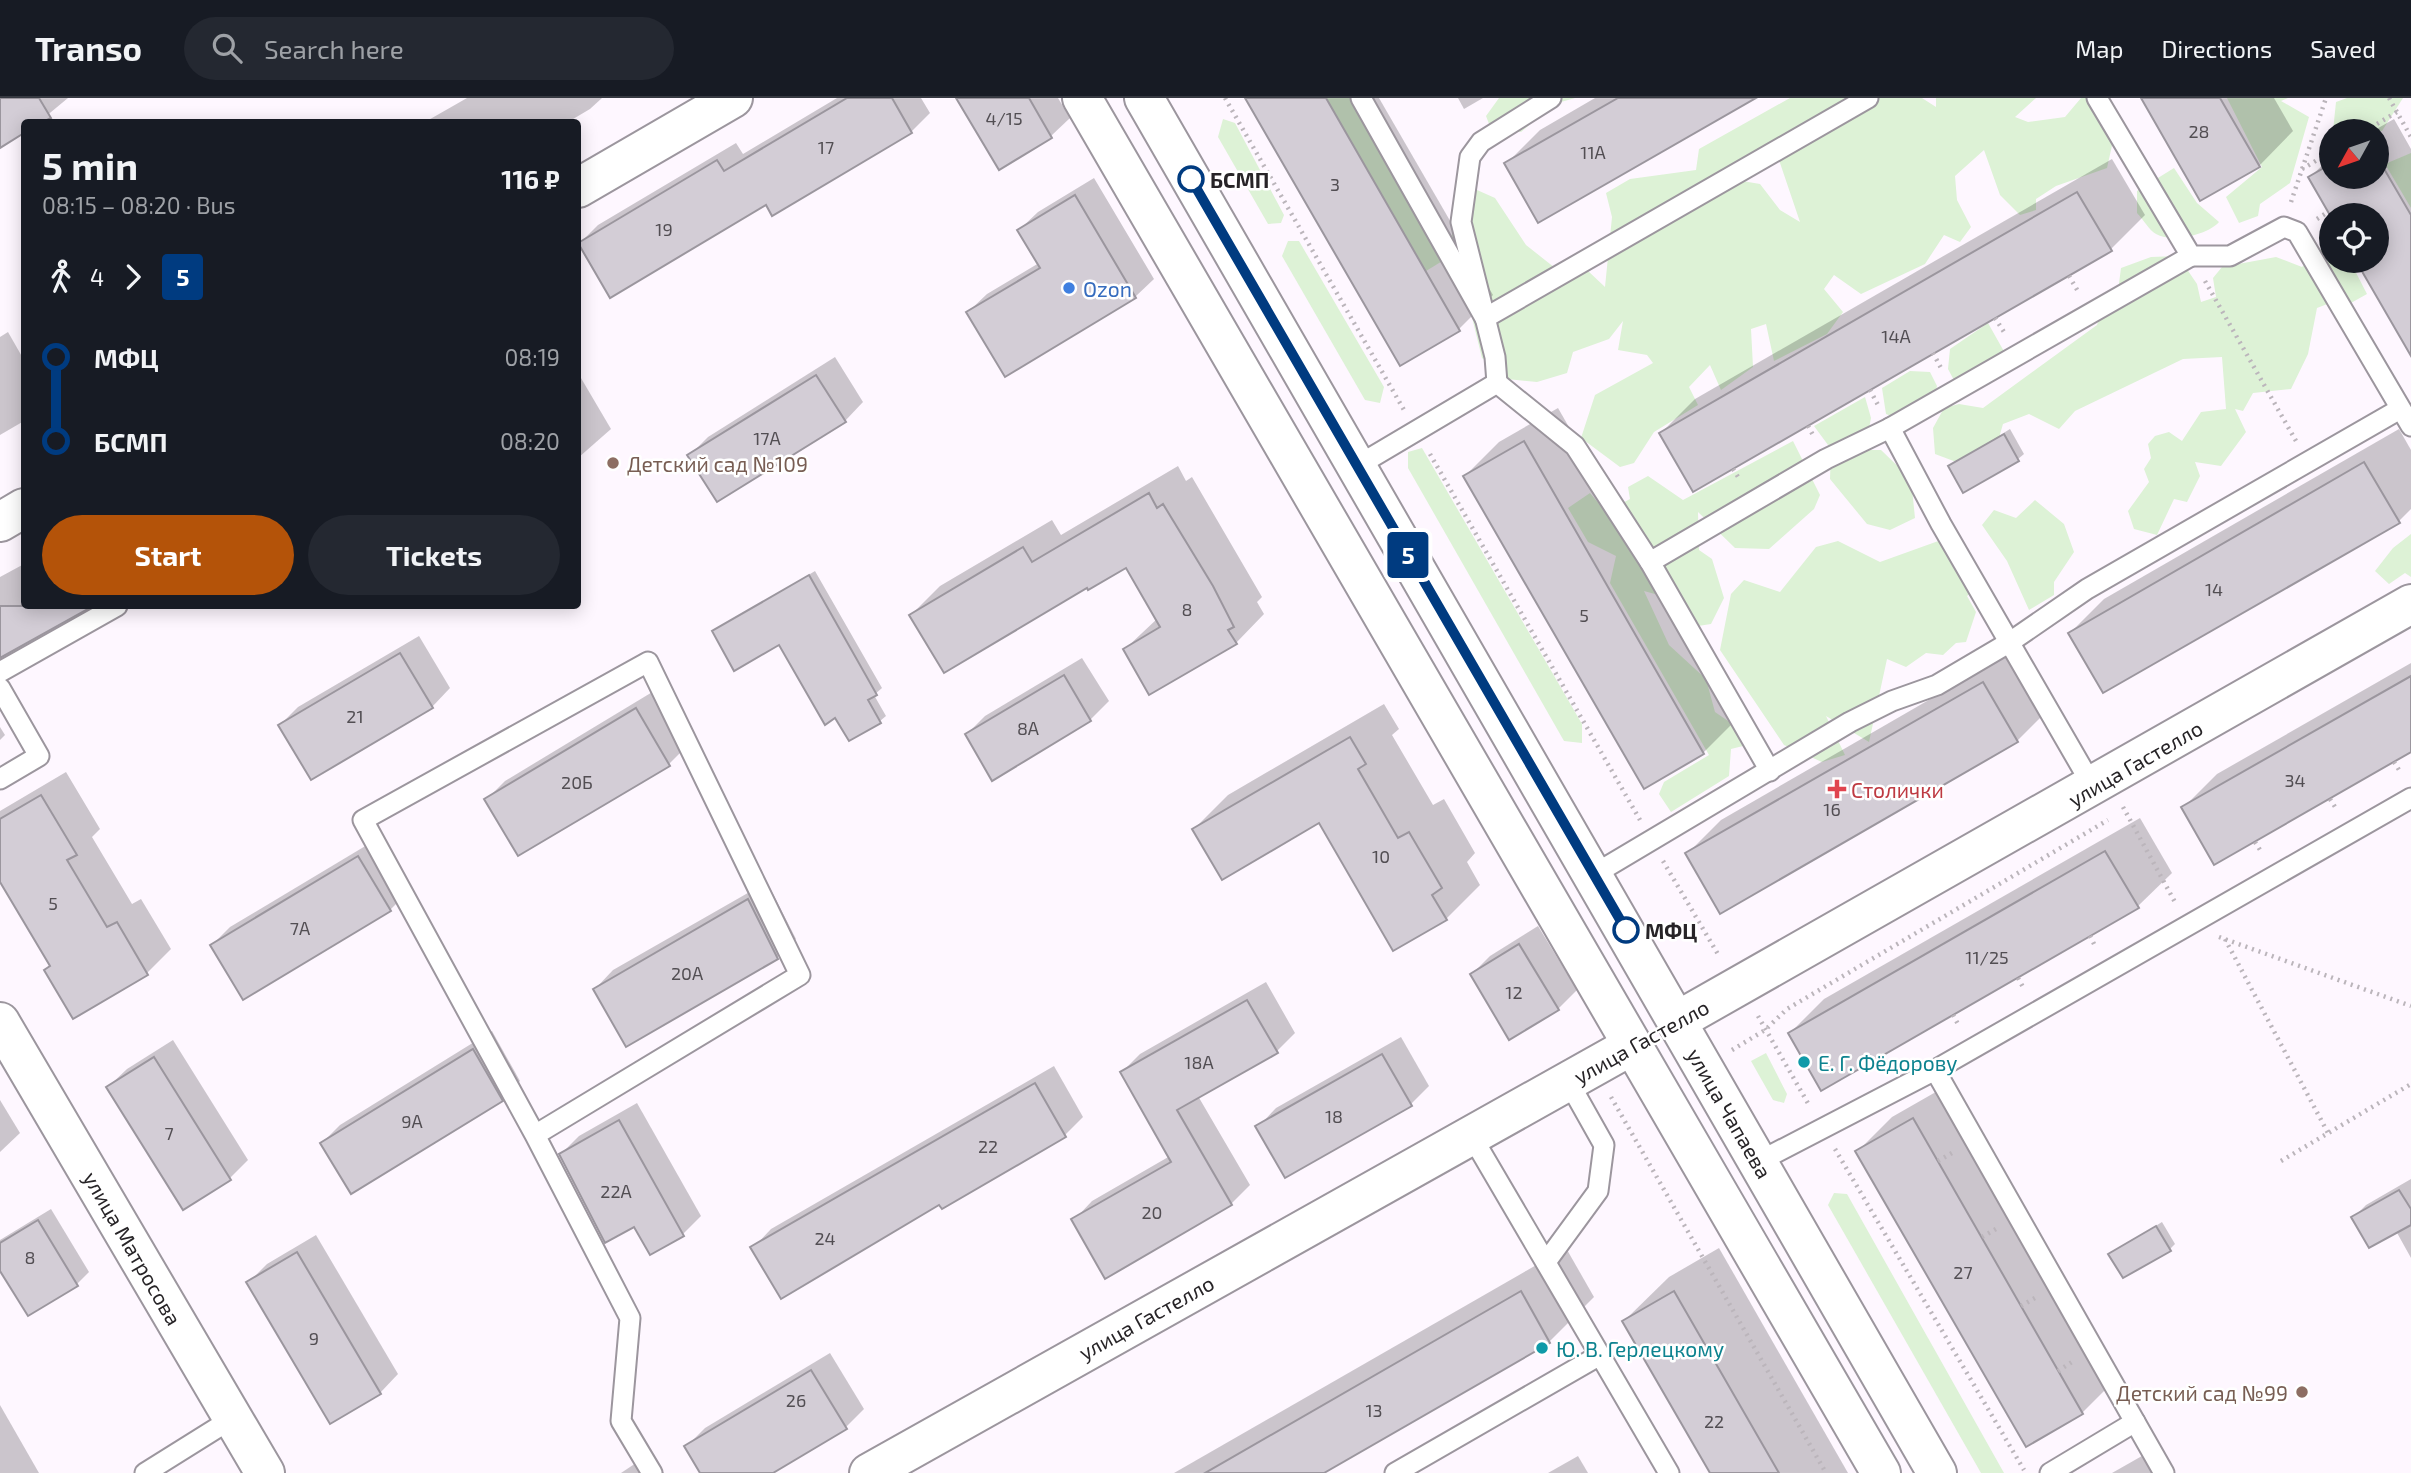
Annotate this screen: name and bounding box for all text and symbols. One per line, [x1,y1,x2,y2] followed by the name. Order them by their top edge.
[184,17,674,80] search box
[35,28,142,68] text: Transo
[208,29,246,67] icon: search
[264,33,404,64] text: Search here
[2075,34,2123,63] text: Map
[2161,34,2272,63] text: Directions
[2310,34,2376,63] text: Saved
[985,107,1023,129] house number: 4/15
[2319,119,2389,189] north arrow
[2319,119,2389,273] map controls
[2188,120,2210,142] house number: 28
[818,136,834,158] house number: 17
[1580,141,1607,163] house number: 11А
[42,142,138,188] text: 5 min
[501,163,560,194] text: 116 ₽
[1178,166,1204,192] marker: БСМП
[1210,167,1269,192] place label: БСМП
[1330,173,1340,195] house number: 3
[42,191,235,219] text: 08:15 – 08:20 · Bus
[2319,203,2389,273] button: locate
[655,218,673,240] house number: 19
[42,258,80,296] icon: walk
[114,258,152,296] icon: forward
[176,262,189,291] text: 5
[90,263,104,291] text: 4
[1083,276,1132,301] place label: Ozon
[1061,280,1077,296] marker: Ozon
[1881,325,1912,347] house number: 14А
[94,342,159,373] text: МФЦ
[504,343,560,371] text: 08:19
[94,426,167,457] text: БСМП
[500,427,560,455] text: 08:20
[753,427,782,449] house number: 17А
[627,451,808,476] place label: Детский сад №109
[605,455,621,471] marker: Детский сад №109
[42,515,294,595] button: Start
[308,515,560,595] button: Tickets
[1385,532,1431,578] line badge: 5
[1401,540,1415,569] text: 5
[2205,578,2223,600] house number: 14
[1182,598,1192,620] house number: 8
[1579,604,1589,626] house number: 5
[346,705,364,727] house number: 21
[2063,714,2207,812] street label: улица Гастелло
[1017,717,1040,739] house number: 8А
[2284,769,2306,791] house number: 34
[561,771,593,793] house number: 20Б
[1851,777,1944,802] place label: Столички
[1829,781,1845,797] marker: Столички
[1823,798,1841,820] house number: 16
[1372,845,1390,867] house number: 10
[48,892,58,914] house number: 5
[290,917,311,939] house number: 7А
[1613,917,1639,943] marker: МФЦ
[1645,918,1697,943] place label: МФЦ
[1965,946,2009,968] house number: 11/25
[671,962,704,984] house number: 20А
[1505,981,1523,1003] house number: 12
[1569,994,1713,1089] street label: улица Гастелло
[1682,1043,1777,1183] street label: улица Чапаева
[1818,1050,1957,1076] place label: Е. Г. Фёдорову
[1184,1051,1214,1073] house number: 18А
[1796,1054,1812,1070] marker: Е. Г. Фёдорову
[1325,1105,1343,1127] house number: 18
[401,1110,424,1132] house number: 9А
[164,1122,174,1144] house number: 7
[978,1135,998,1157] house number: 22
[78,1167,187,1330] street label: улица Матросова
[600,1180,633,1202] house number: 22А
[1142,1201,1162,1223] house number: 20
[814,1227,836,1249] house number: 24
[25,1246,35,1268] house number: 8
[1953,1261,1973,1283] house number: 27
[1074,1270,1218,1365] street label: улица Гастелло
[309,1327,319,1349] house number: 9
[1556,1336,1724,1362] place label: Ю. В. Герлецкому
[1534,1340,1550,1356] marker: Ю. В. Герлецкому
[2116,1380,2288,1405] place label: Детский сад №99
[2294,1384,2310,1400] marker: Детский сад №99
[786,1389,806,1411] house number: 26
[1365,1399,1383,1421] house number: 13
[1704,1410,1724,1432] house number: 22

